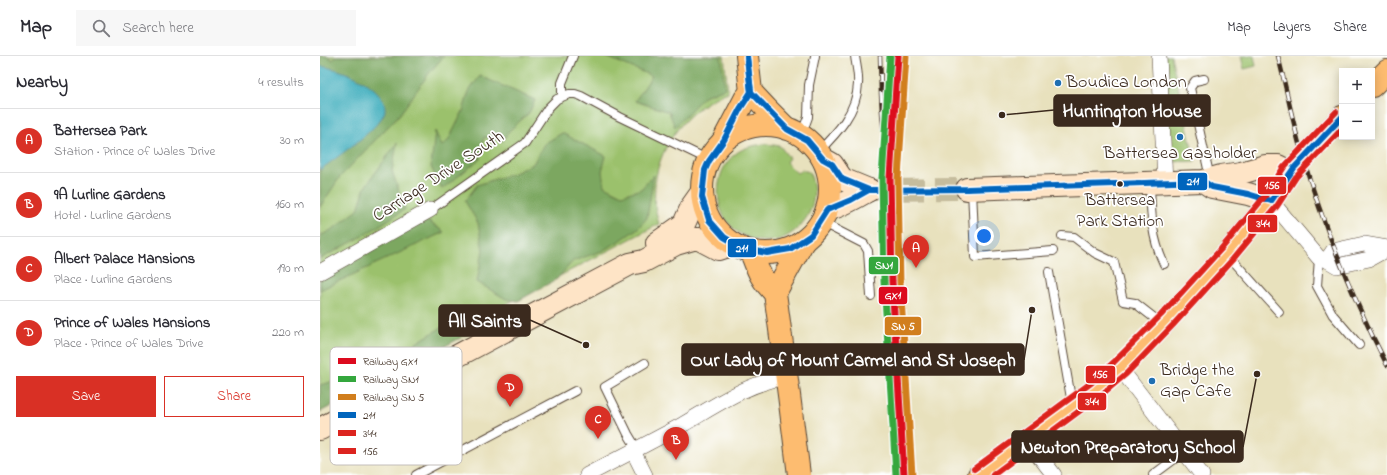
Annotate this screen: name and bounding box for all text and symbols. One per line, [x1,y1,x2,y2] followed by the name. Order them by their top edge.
[76,10,356,46] search box
[20,14,52,41] text: Map
[90,17,112,39] icon: search
[122,17,194,39] text: Search here
[1227,17,1251,38] text: Map
[1273,17,1311,38] text: Layers
[1333,17,1367,38] text: Share
[1339,68,1375,140] map controls
[1339,68,1375,104] button: +
[16,70,68,95] text: Nearby
[1065,70,1187,96] place label: Boudica London
[258,73,304,92] text: 4 results
[1053,78,1063,88] marker: Boudica London
[1054,95,1210,126] callout: Huntington House
[1062,99,1202,128] text: Huntington House
[1339,104,1375,140] button: −
[54,120,147,142] text: Battersea Park
[368,125,510,230] street label: Carriage Drive South
[25,131,33,150] text: A
[280,131,304,150] text: 30 m
[1175,132,1185,142] marker: Battersea Gasholder
[1102,141,1257,167] place label: Battersea Gasholder
[54,142,215,161] text: Station · Prince of Wales Drive
[1177,172,1208,191] line badge: 211
[1186,174,1200,190] text: 211
[1257,176,1287,195] line badge: 156
[1265,178,1279,194] text: 156
[1115,179,1125,189] marker: Battersea Park Station
[54,184,166,206] text: 9A Lurline Gardens
[1077,188,1163,234] place label: Battersea Park Station
[25,195,33,214] text: B
[275,195,304,214] text: 160 m
[54,206,172,225] text: Hotel · Lurline Gardens
[1247,214,1278,233] line badge: 344
[1255,216,1270,232] text: 344
[974,226,994,246] your location
[903,235,929,268] pin: A
[727,238,757,258] line badge: 211
[735,241,749,257] text: 211
[54,248,195,270] text: Albert Palace Mansions
[868,256,899,275] line badge: SN1
[875,258,893,274] text: SN1
[25,259,33,278] text: C
[277,259,304,278] text: 190 m
[54,270,172,289] text: Place · Lurline Gardens
[878,286,908,305] line badge: GX1
[885,288,902,304] text: GX1
[439,305,530,336] callout: All Saints
[448,309,522,336] text: All Saints
[54,312,210,334] text: Prince of Wales Mansions
[884,316,922,336] line badge: SN 5
[891,319,915,335] text: SN 5
[24,323,34,342] text: D
[272,323,304,342] text: 220 m
[54,334,203,353] text: Place · Prince of Wales Drive
[682,344,1024,375] callout: Our Lady of Mount Carmel and St Joseph
[330,347,462,465] legend
[690,348,1016,377] text: Our Lady of Mount Carmel and St Joseph
[363,354,418,371] text: Railway GX1
[1159,358,1235,405] place label: Bridge the Gap Cafe
[1085,365,1116,384] line badge: 156
[1093,367,1107,383] text: 156
[363,372,419,389] text: Railway SN1
[497,374,523,407] pin: D
[16,376,156,417] button: Save
[164,376,304,417] button: Share
[1147,376,1157,386] marker: Bridge the Gap Cafe
[363,390,424,407] text: Railway SN 5
[1077,392,1107,411] line badge: 344
[1084,394,1099,410] text: 344
[585,406,611,439] pin: C
[363,408,376,424] text: 211
[363,426,377,442] text: 344
[663,427,689,460] pin: B
[1012,431,1243,462] callout: Newton Preparatory School
[1021,435,1235,464] text: Newton Preparatory School
[363,444,378,460] text: 156

